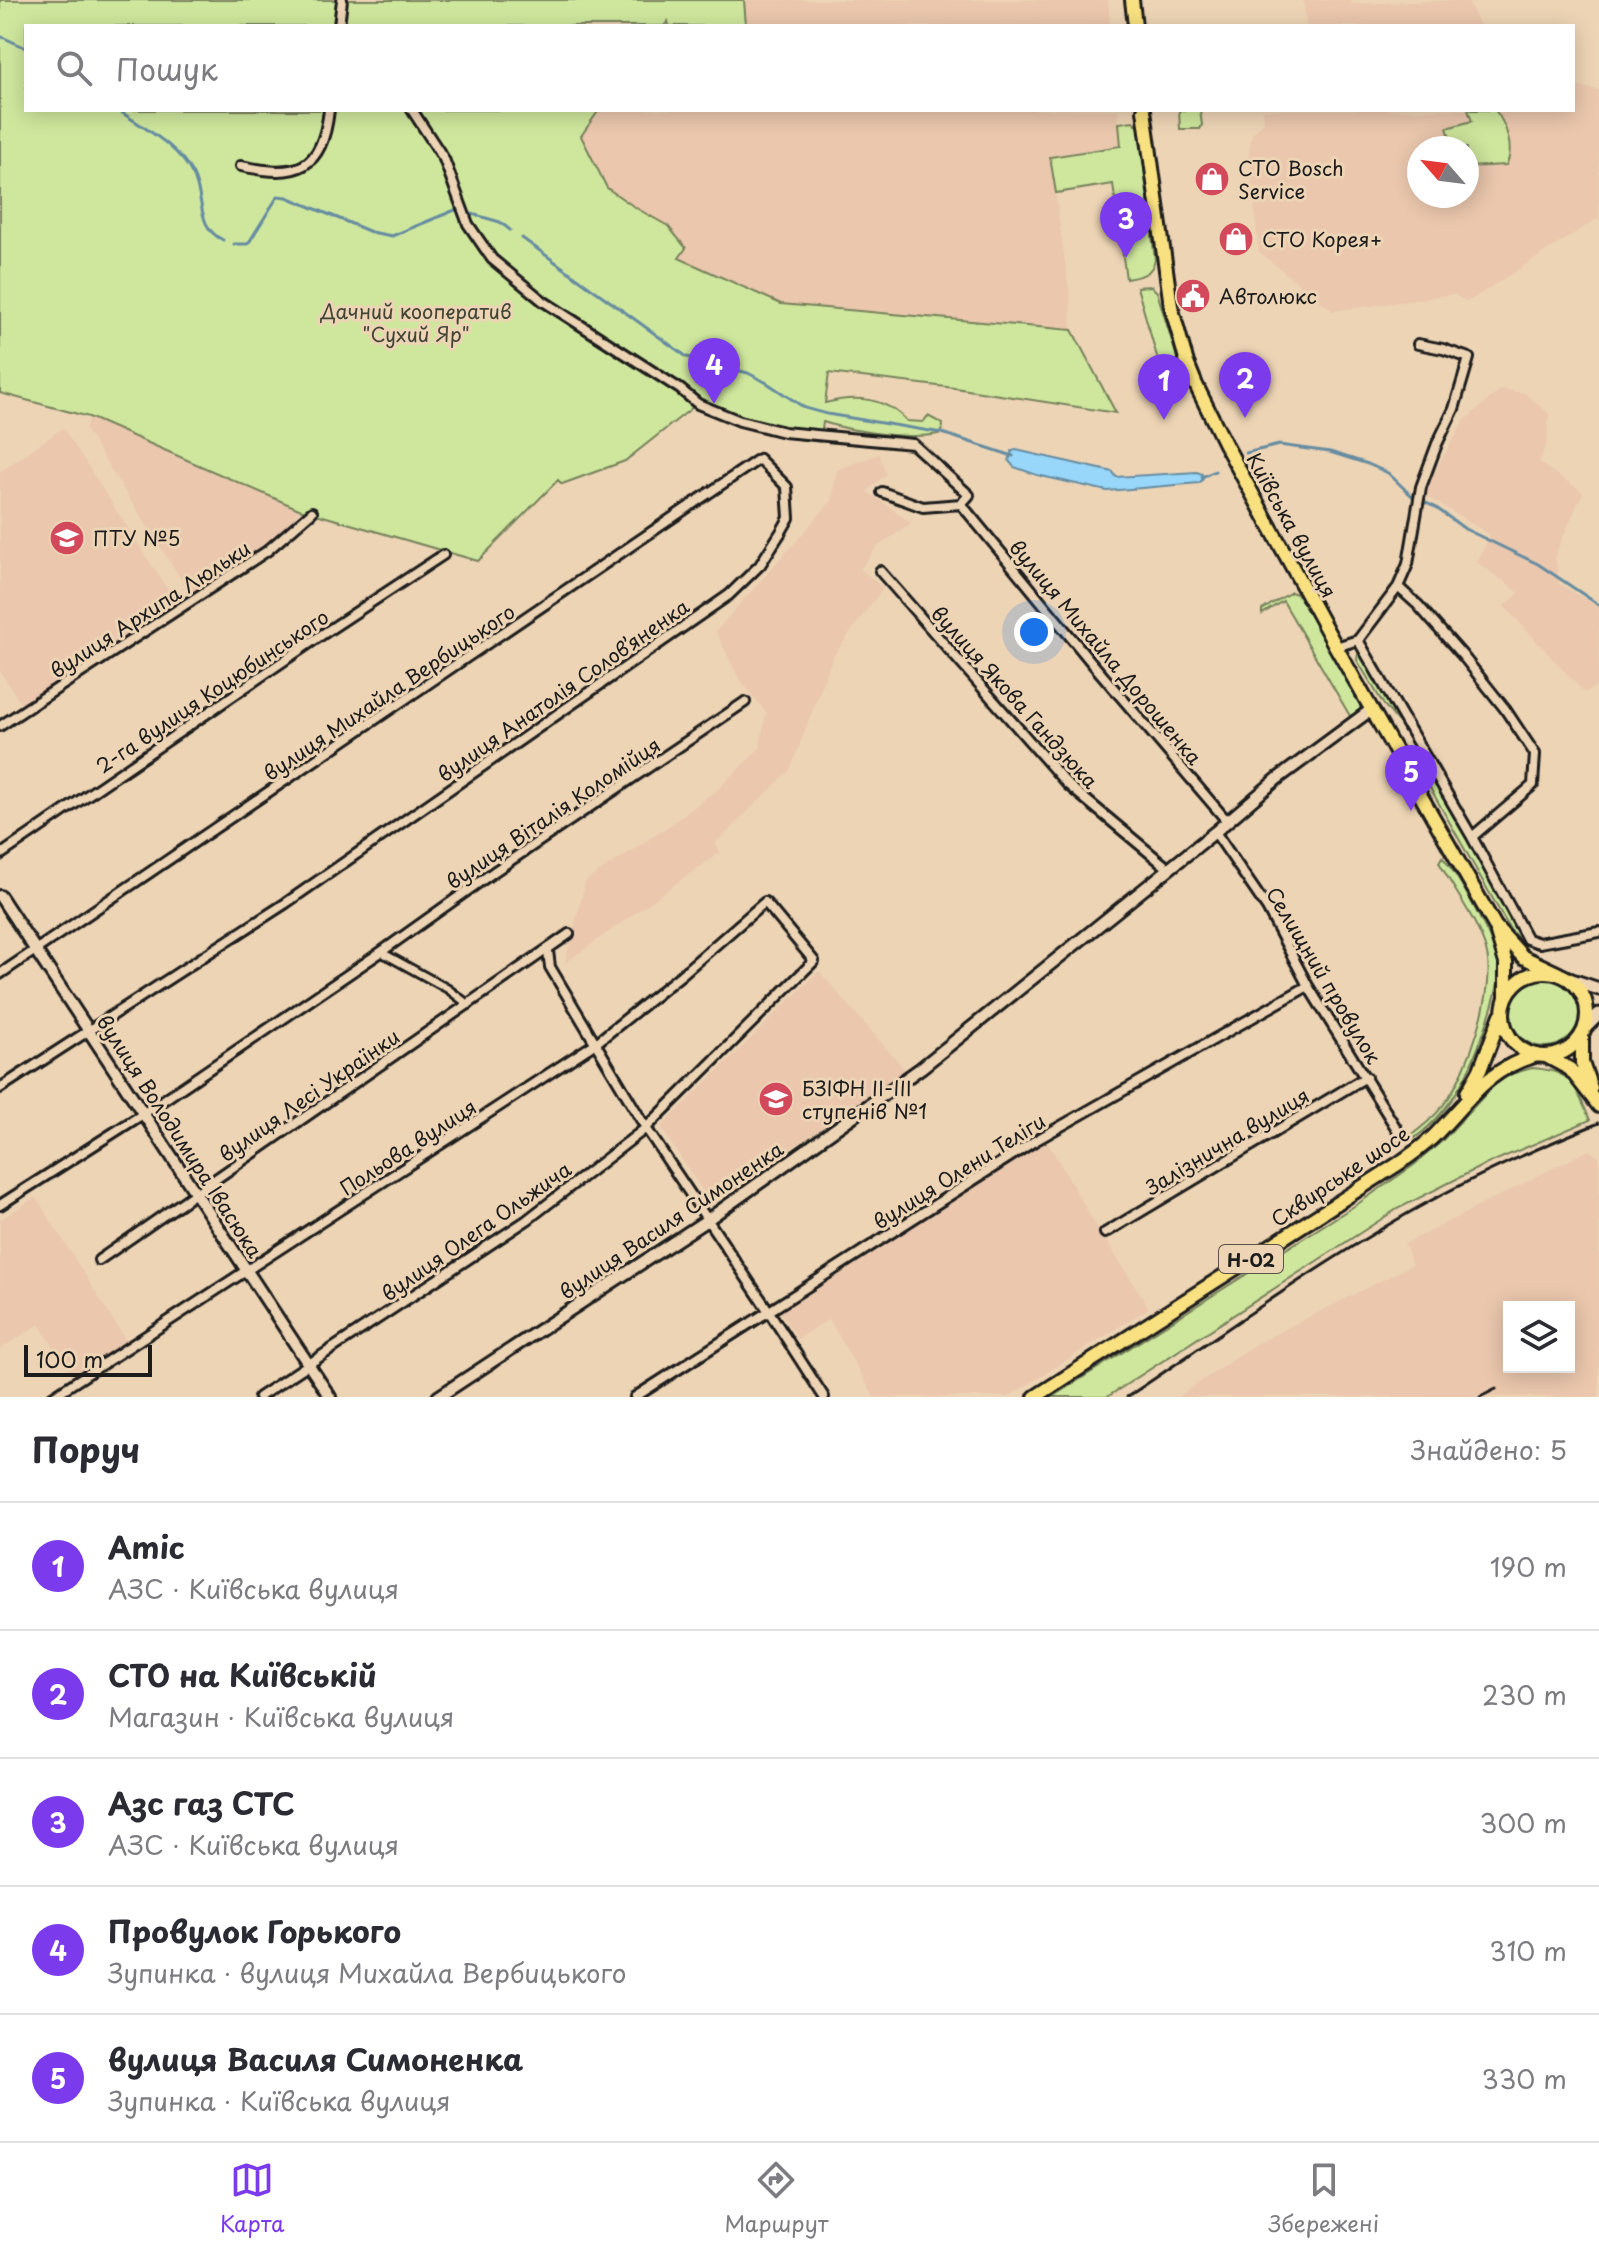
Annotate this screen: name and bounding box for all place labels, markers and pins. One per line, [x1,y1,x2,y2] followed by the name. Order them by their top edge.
[1238,153,1344,206] place label: СТО Bosch Service
[1193,160,1231,198] shop icon: СТО Bosch Service
[1100,192,1152,258] pin: 3
[1217,220,1255,258] shop icon: СТО Корея+
[1262,224,1383,254] place label: СТО Корея+
[1174,277,1212,315] public building icon: Автолюкс
[1219,281,1317,311] place label: Автолюкс
[688,338,740,404] pin: 4
[1219,352,1271,418] pin: 2
[1138,354,1190,420] pin: 1
[48,519,86,557] school or university icon: ПТУ №5
[93,523,180,553] place label: ПТУ №5
[1385,745,1437,811] pin: 5
[802,1073,927,1126] place label: БЗІФН ІІ-ІІІ ступенів №1
[757,1080,795,1118] school or university icon: БЗІФН ІІ-ІІІ ступенів №1

